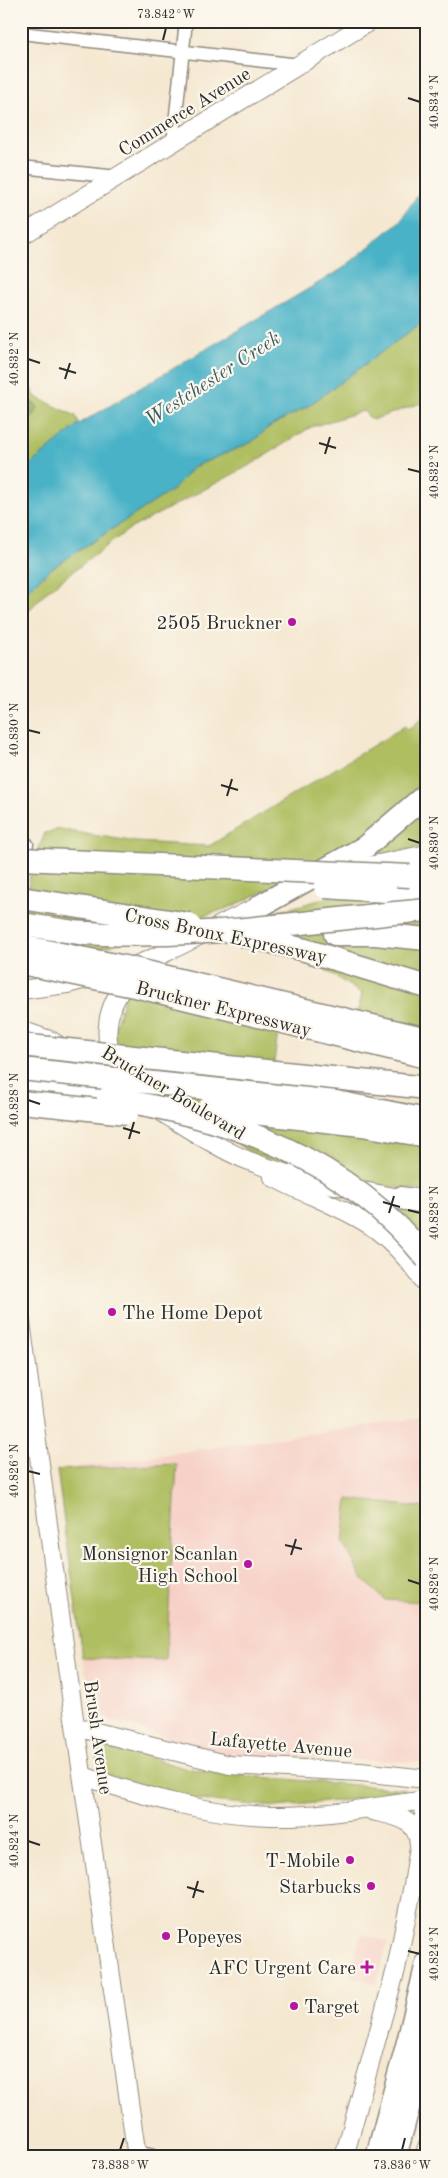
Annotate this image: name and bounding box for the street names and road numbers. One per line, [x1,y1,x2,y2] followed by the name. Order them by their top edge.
[116,65,255,161] street label: Commerce Avenue
[122,907,329,968] street label: Cross Bronx Expressway
[134,979,313,1041] street label: Bruckner Expressway
[97,1044,248,1145] street label: Bruckner Boulevard
[79,1679,114,1796] street label: Brush Avenue
[209,1731,353,1762] street label: Lafayette Avenue

